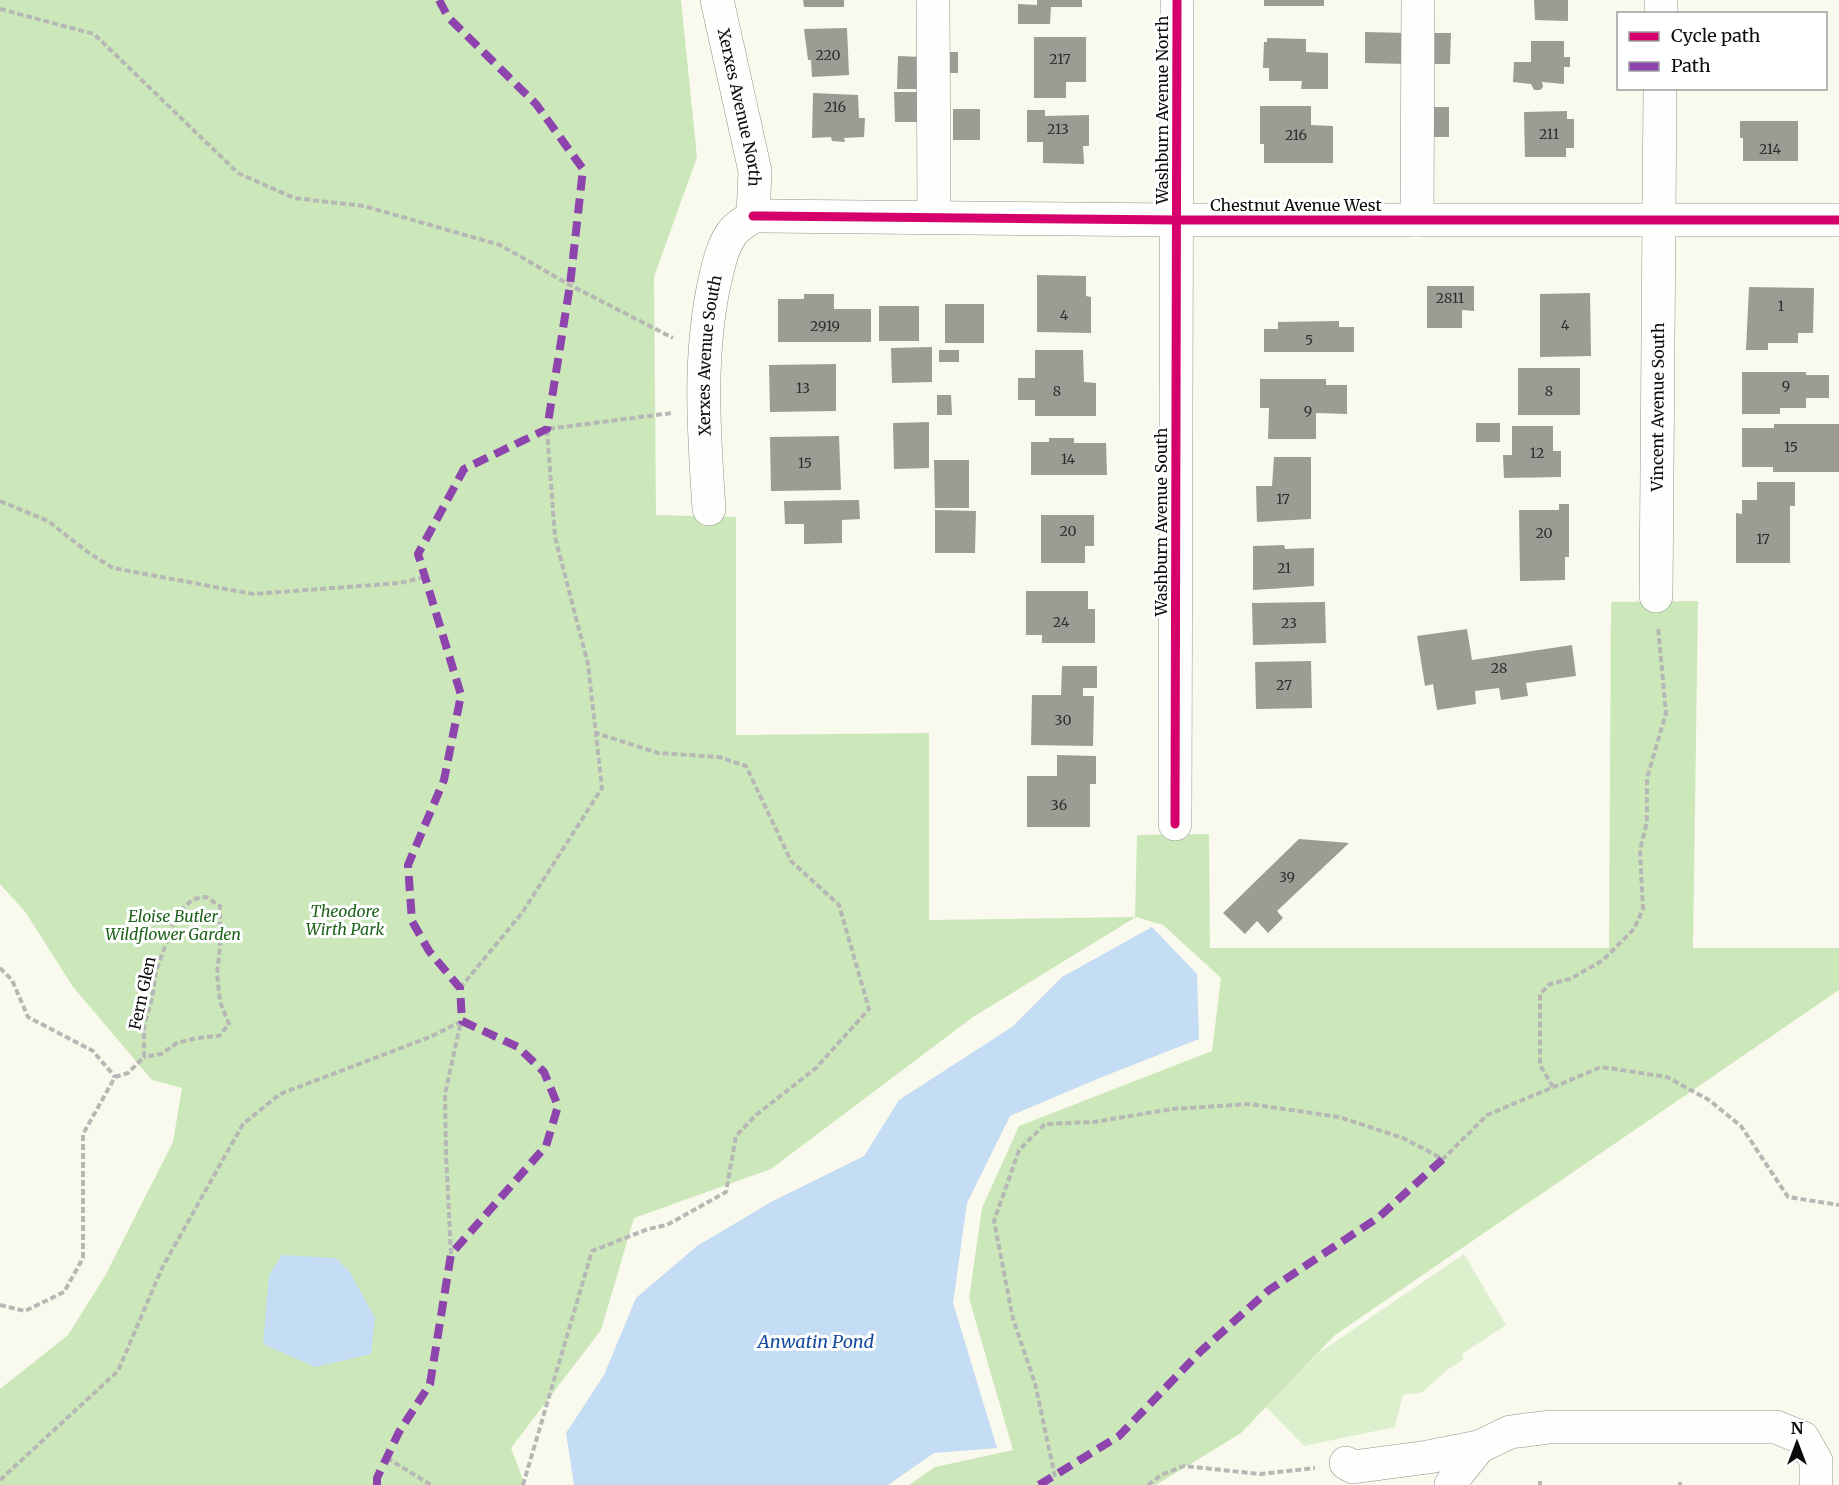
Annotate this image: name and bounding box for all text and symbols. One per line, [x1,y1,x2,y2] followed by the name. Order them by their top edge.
[1617,12,1827,90] legend
[1152,15,1172,205] street label: Washburn Avenue North
[1671,24,1761,47] text: Cycle path
[714,26,765,187] street label: Xerxes Avenue North
[815,46,841,64] house number: 220
[1049,50,1071,68] house number: 217
[1671,54,1711,77] text: Path
[824,98,846,116] house number: 216
[1047,120,1069,138] house number: 213
[1539,125,1559,143] house number: 211
[1285,126,1307,144] house number: 216
[1759,140,1781,158] house number: 214
[1210,195,1383,215] street label: Chestnut Avenue West
[694,273,726,436] street label: Xerxes Avenue South
[1436,289,1464,307] house number: 2811
[1778,297,1784,315] house number: 1
[1060,306,1069,324] house number: 4
[1561,316,1570,334] house number: 4
[810,317,840,335] house number: 2919
[1647,322,1668,492] street label: Vincent Avenue South
[1305,331,1313,349] house number: 5
[1782,377,1790,395] house number: 9
[796,379,810,397] house number: 13
[1053,382,1061,400] house number: 8
[1545,382,1553,400] house number: 8
[1304,402,1312,420] house number: 9
[1151,427,1171,617] street label: Washburn Avenue South
[1784,438,1798,456] house number: 15
[1530,444,1544,462] house number: 12
[1061,450,1075,468] house number: 14
[798,454,812,472] house number: 15
[1276,490,1290,508] house number: 17
[1059,522,1077,540] house number: 20
[1535,524,1553,542] house number: 20
[1756,530,1770,548] house number: 17
[1277,559,1291,577] house number: 21
[1053,613,1070,631] house number: 24
[1281,614,1297,632] house number: 23
[1491,659,1507,677] house number: 28
[1276,676,1292,694] house number: 27
[1055,711,1071,729] house number: 30
[1051,796,1067,814] house number: 36
[1279,868,1295,886] house number: 39
[306,901,384,939] park label: Theodore Wirth Park
[105,906,241,944] park label: Eloise Butler Wildflower Garden
[124,954,160,1032] street label: Fern Glen
[756,1330,875,1353] water label: Anwatin Pond
[1767,1413,1827,1473] north arrow
[1791,1418,1804,1438] text: N

